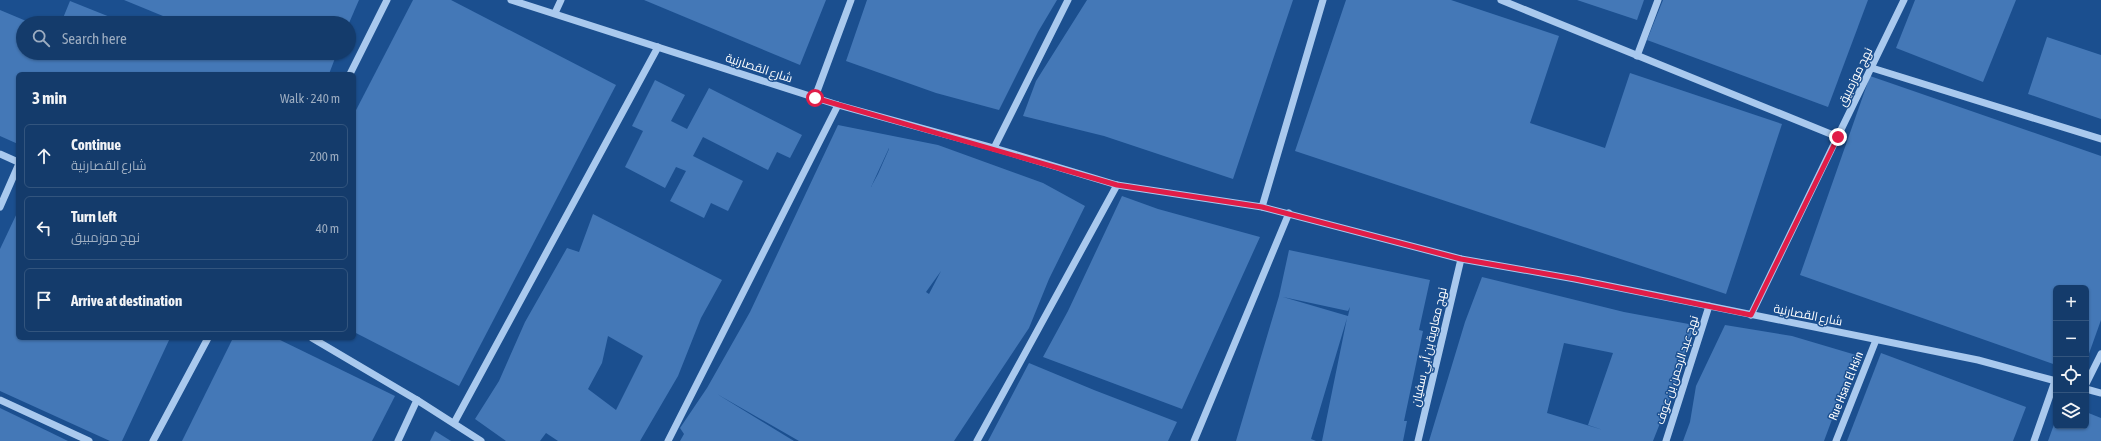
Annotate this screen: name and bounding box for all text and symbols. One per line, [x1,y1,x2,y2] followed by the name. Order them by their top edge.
[16,16,356,60] search box
[30,27,52,49] icon: search
[62,30,127,47] text: Search here
[1835,45,1876,109] street label: نهج موزمبيق
[723,51,794,86] street label: شارع القصارنية
[32,88,67,108] text: 3 min
[806,89,824,107] route start
[280,91,340,106] text: Walk · 240 m
[1829,128,1847,146] route end
[71,136,121,153] text: Continue
[33,145,55,167] icon: ahead
[310,149,339,164] text: 200 m
[71,158,147,173] text: شارع القصارنية
[71,208,117,225] text: Turn left
[33,217,55,239] icon: left
[316,221,339,236] text: 40 m
[71,230,140,245] text: نهج موزمبيق
[2053,285,2089,429] map controls
[2053,285,2089,321] button: +
[1407,286,1452,409] street label: نهج معاوية بن أبي سفيان
[33,289,55,311] icon: arrive
[71,292,182,309] text: Arrive at destination
[1772,301,1844,330] street label: شارع القصارنية
[1653,314,1702,426] street label: نهج عبد الرحمن بن عوف
[2053,321,2089,357] button: −
[1826,350,1866,422] street label: Rue Hsan El Hsin
[2053,357,2089,393] button: locate
[2053,393,2089,429] button: layers

